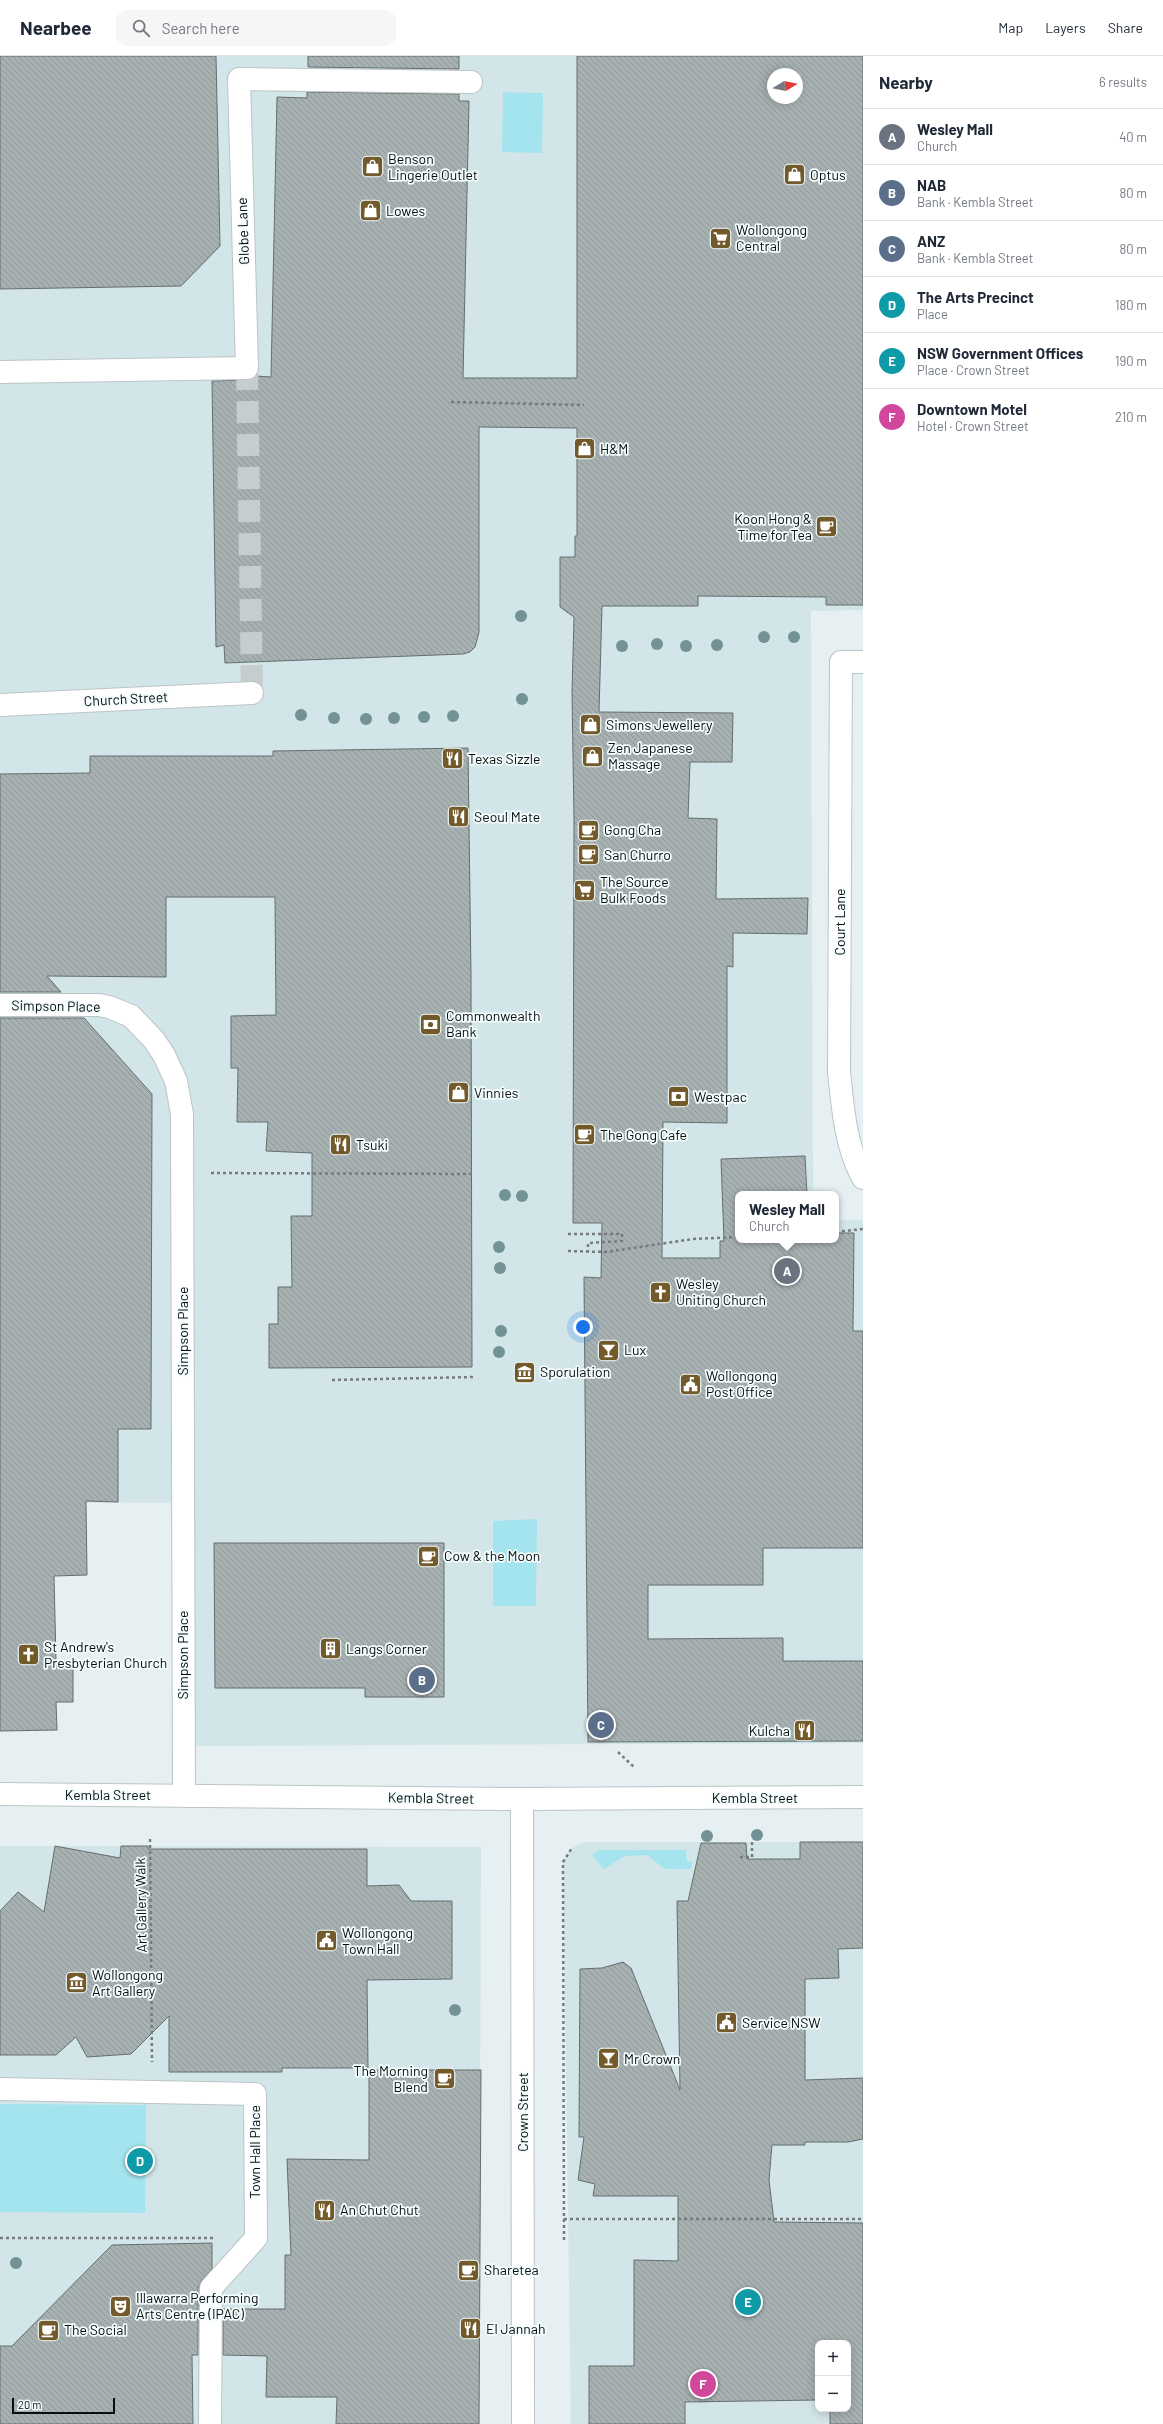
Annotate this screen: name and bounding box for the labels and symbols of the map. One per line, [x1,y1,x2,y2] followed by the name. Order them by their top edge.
[767,68,803,104] north arrow
[388,150,478,183] place label: Benson Lingerie Outlet
[359,154,385,180] shop icon: Benson Lingerie Outlet
[781,162,807,188] shop icon: Optus
[810,166,846,183] place label: Optus
[233,197,252,265] street label: Globe Lane
[358,198,384,224] shop icon: Lowes
[386,202,425,219] place label: Lowes
[736,221,807,254] place label: Wollongong Central
[707,225,733,251] supermarket icon: Wollongong Central
[571,436,597,462] shop icon: H&M
[600,440,628,457] place label: H&M
[734,510,812,543] place label: Koon Hong & Time for Tea
[814,514,840,540] cafe icon: Koon Hong & Time for Tea
[83,688,169,709] street label: Church Street
[578,712,604,738] shop icon: Simons Jewellery
[606,716,713,733] place label: Simons Jewellery
[608,739,693,772] place label: Zen Japanese Massage
[579,743,605,769] shop icon: Zen Japanese Massage
[439,746,465,772] restaurant icon: Texas Sizzle
[468,750,541,767] place label: Texas Sizzle
[445,804,471,830] restaurant icon: Seoul Mate
[474,808,540,825] place label: Seoul Mate
[575,817,601,843] cafe icon: Gong Cha
[604,821,661,838] place label: Gong Cha
[576,842,602,868] cafe icon: San Churro
[604,846,671,863] place label: San Churro
[600,873,669,906] place label: The Source Bulk Foods
[571,877,597,903] supermarket icon: The Source Bulk Foods
[831,889,848,955] street label: Court Lane
[11,996,101,1015] street label: Simpson Place
[446,1007,541,1040] place label: Commonwealth Bank
[418,1011,444,1037] bank icon: Commonwealth Bank
[445,1080,471,1106] shop icon: Vinnies
[474,1084,519,1101] place label: Vinnies
[665,1084,691,1110] bank icon: Westpac
[694,1088,747,1105] place label: Westpac
[572,1122,598,1148] cafe icon: The Gong Cafe
[600,1126,687,1143] place label: The Gong Cafe
[328,1132,354,1158] restaurant icon: Tsuki
[356,1136,388,1153] place label: Tsuki
[774,1256,800,1286] pin: A
[676,1275,766,1308] place label: Wesley Uniting Church
[647,1279,673,1305] church icon: Wesley Uniting Church
[174,1286,191,1376] street label: Simpson Place
[573,1317,593,1337] your location
[595,1337,621,1363] bar icon: Lux
[624,1341,646,1358] place label: Lux
[512,1359,538,1385] museum icon: Sporulation
[540,1363,610,1380] place label: Sporulation
[706,1367,777,1400] place label: Wollongong Post Office
[678,1371,704,1397] public building icon: Wollongong Post Office
[416,1543,442,1569] cafe icon: Cow & the Moon
[444,1547,540,1564] place label: Cow & the Moon
[174,1610,191,1700] street label: Simpson Place
[317,1636,343,1662] building icon: Langs Corner
[44,1638,167,1671] place label: St Andrew's Presbyterian Church
[346,1640,427,1657] place label: Langs Corner
[15,1642,41,1668] church icon: St Andrew's Presbyterian Church
[409,1665,435,1695] pin: B
[588,1710,614,1740] pin: C
[792,1718,818,1744] restaurant icon: Kulcha
[749,1722,790,1739] place label: Kulcha
[65,1786,151,1803] street label: Kembla Street
[388,1788,474,1807] street label: Kembla Street
[712,1789,798,1806] street label: Kembla Street
[131,1857,150,1953] street label: Art Gallery Walk
[342,1924,413,1957] place label: Wollongong Town Hall
[313,1928,339,1954] public building icon: Wollongong Town Hall
[92,1966,163,1999] place label: Wollongong Art Gallery
[64,1970,90,1996] museum icon: Wollongong Art Gallery
[713,2010,739,2036] public building icon: Service NSW
[742,2014,821,2031] place label: Service NSW
[595,2046,621,2072] bar icon: Mr Crown
[624,2050,680,2067] place label: Mr Crown
[353,2062,428,2095] place label: The Morning Blend
[431,2066,457,2092] cafe icon: The Morning Blend
[514,2072,531,2152] street label: Crown Street
[246,2105,263,2199] street label: Town Hall Place
[127,2146,153,2176] pin: D
[312,2197,338,2223] restaurant icon: An Chut Chut
[340,2201,419,2218] place label: An Chut Chut
[456,2257,482,2283] cafe icon: Sharetea
[484,2261,539,2278] place label: Sharetea
[735,2287,761,2317] pin: E
[136,2289,258,2322] place label: Illawarra Performing Arts Centre (IPAC)
[108,2293,134,2319] theatre icon: Illawarra Performing Arts Centre (IPAC)
[457,2316,483,2342] restaurant icon: El Jannah
[35,2317,61,2343] cafe icon: The Social
[486,2320,546,2337] place label: El Jannah
[64,2321,127,2338] place label: The Social
[690,2369,716,2399] pin: F
[12,2396,115,2415] scale bar

